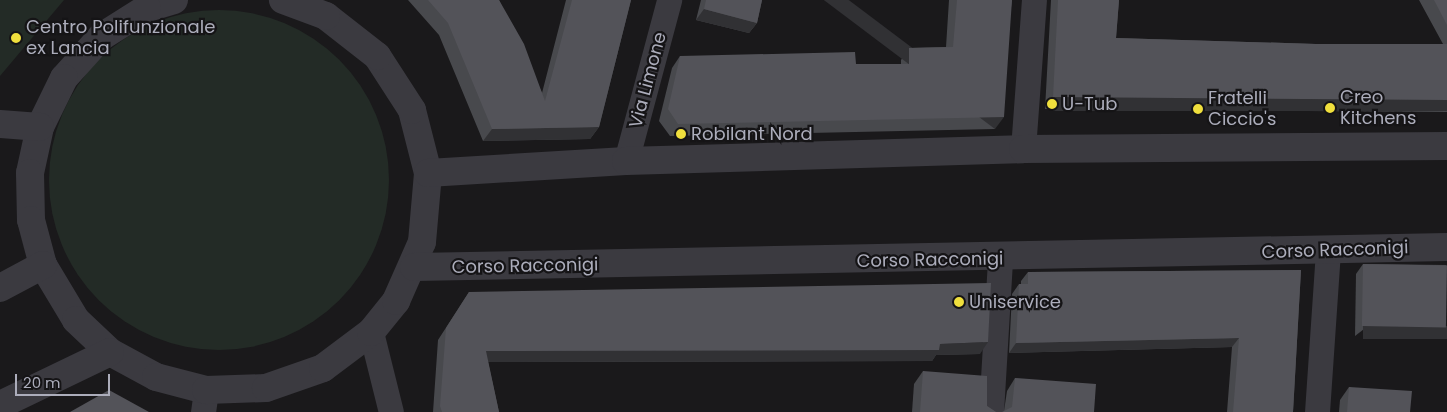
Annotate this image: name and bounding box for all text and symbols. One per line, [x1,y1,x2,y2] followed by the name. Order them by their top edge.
[26,17,215,59] place label: Centro Polifunzionale ex Lancia
[625,30,671,130] street label: Via Limone
[10,32,22,44] marker: Centro Polifunzionale ex Lancia
[1340,87,1416,130] place label: Creo Kitchens
[1208,88,1276,130] place label: Fratelli Ciccio's
[1062,93,1117,115] place label: U-Tub
[1046,98,1058,110] marker: U-Tub
[1324,102,1336,114] marker: Creo Kitchens
[1192,103,1204,115] marker: Fratelli Ciccio's
[691,123,813,145] place label: Robilant Nord
[675,128,687,140] marker: Robilant Nord
[1261,237,1409,263] street label: Corso Racconigi
[856,248,1004,272] street label: Corso Racconigi
[451,254,599,278] street label: Corso Racconigi
[969,291,1061,313] place label: Uniservice
[953,296,965,308] marker: Uniservice
[18,364,112,396] scale bar
[23,372,61,393] text: 20 m

